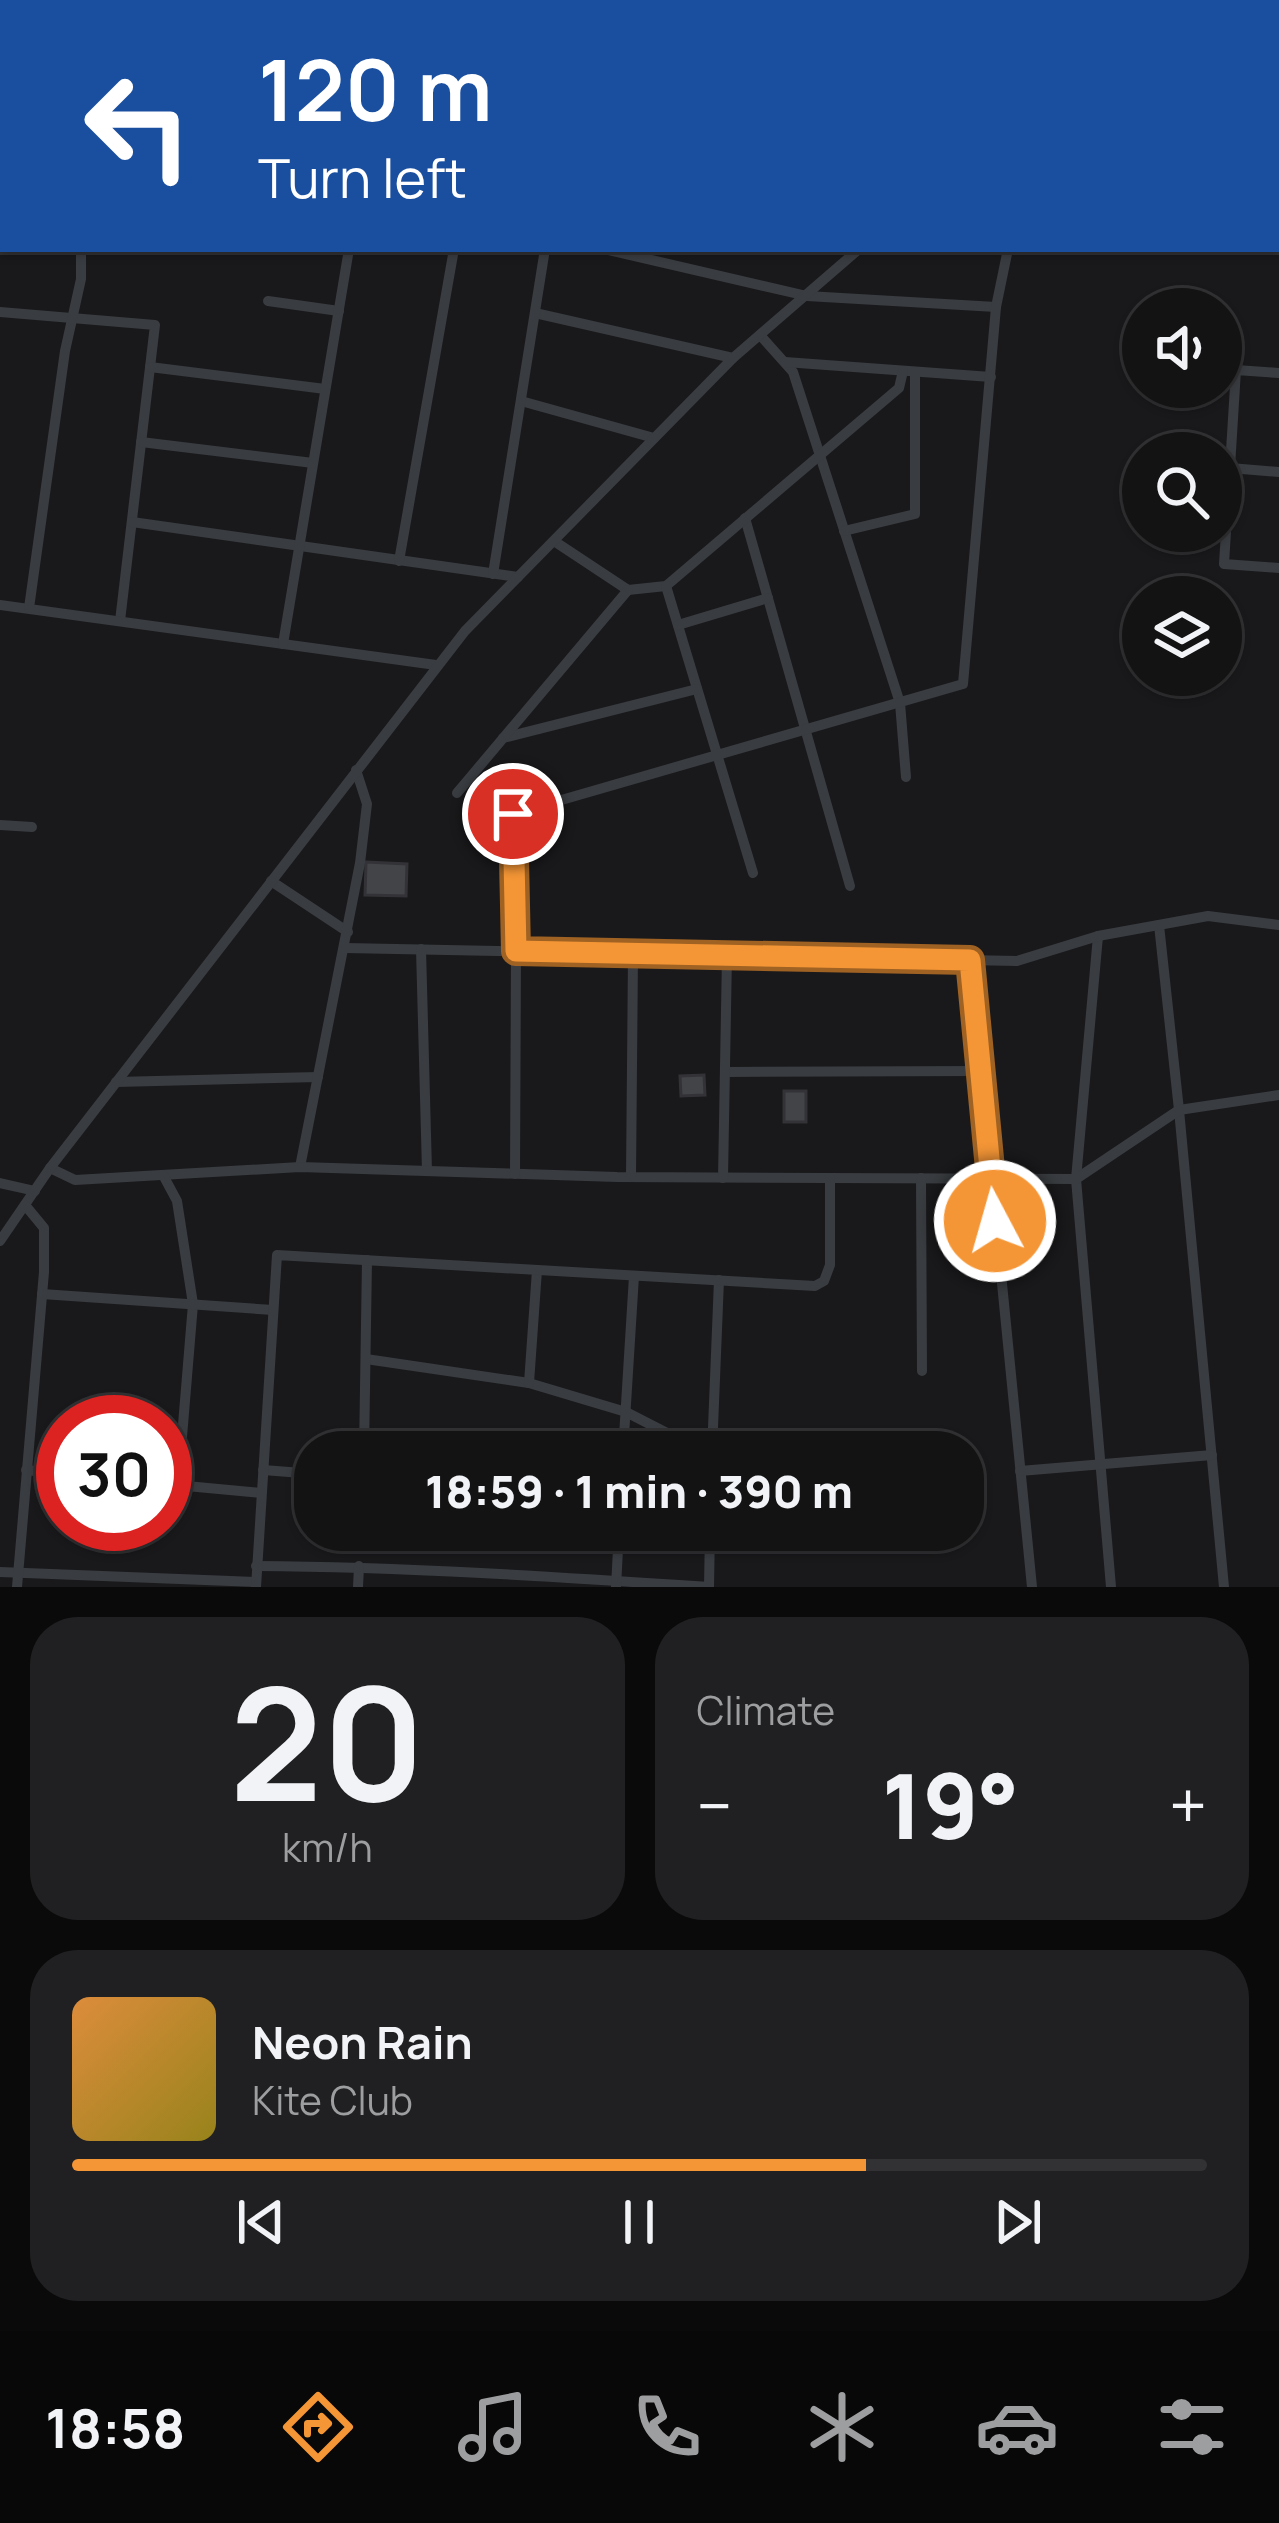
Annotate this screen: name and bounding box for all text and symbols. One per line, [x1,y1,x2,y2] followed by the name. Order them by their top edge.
[258,31,492,146] text: 120 m
[60,48,216,204] icon: left
[258,140,467,214] text: Turn left
[1122,288,1242,696] map controls
[1122,288,1242,408] button: sound
[1122,432,1242,552] button: search
[1122,576,1242,696] button: layers
[462,763,564,865] pin
[480,781,546,847] icon: arrive
[932,1158,1058,1284] position arrow
[36,1395,192,1551] speed limit sign: 30
[425,1460,853,1522] text: 18:59 · 1 min · 390 m
[229,1635,425,1848] text: 20
[697,1683,835,1737] text: Climate
[882,1743,1019,1866] text: 19°
[697,1760,732,1850] text: −
[1169,1760,1207,1850] text: +
[282,1820,373,1874] text: km/h
[252,2011,473,2073] text: Neon Rain
[252,2073,413,2127] text: Kite Club
[228,2189,294,2255] icon: previous
[606,2189,672,2255] icon: pause
[985,2189,1051,2255] icon: next
[276,2385,360,2469] icon: directions
[451,2385,535,2469] icon: music
[625,2385,709,2469] icon: phone
[800,2385,884,2469] icon: climate
[975,2385,1059,2469] icon: car
[1150,2385,1234,2469] icon: filters
[45,2390,185,2464] text: 18:58

